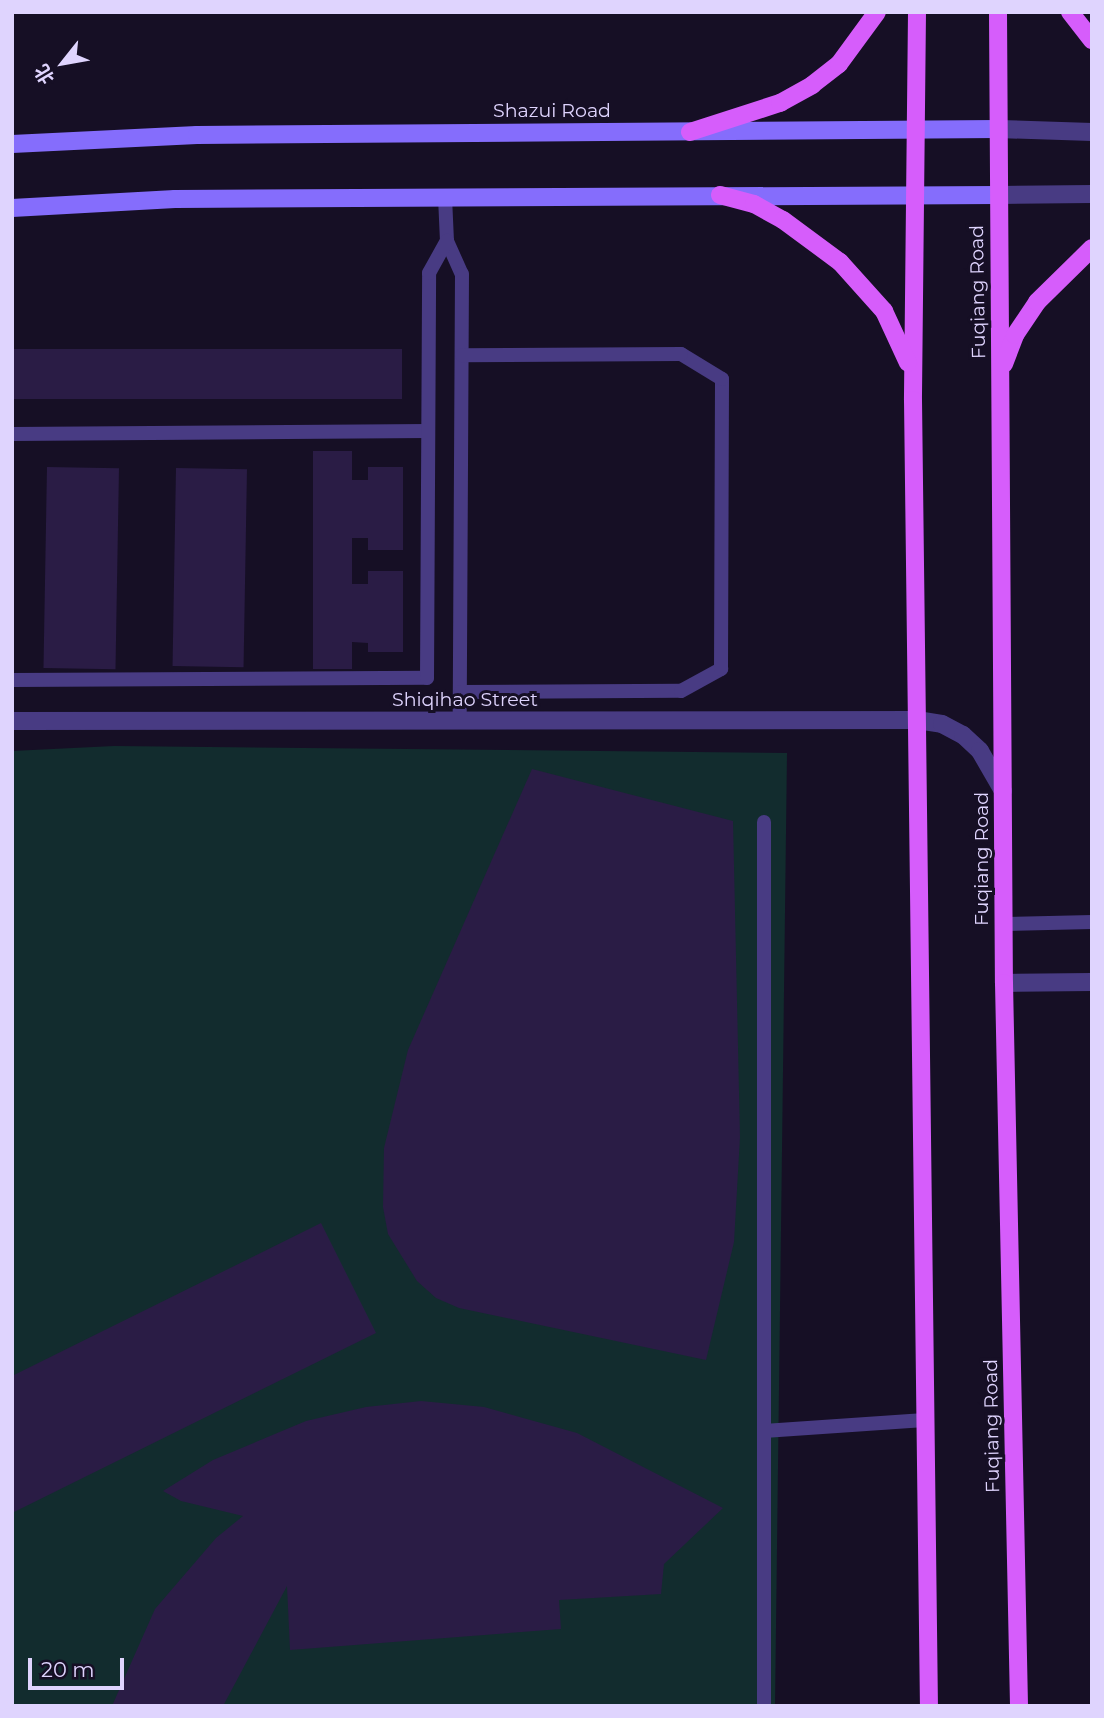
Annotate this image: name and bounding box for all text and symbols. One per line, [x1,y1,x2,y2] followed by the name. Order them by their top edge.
[28,28,98,98] north arrow
[30,60,59,88] text: 北
[493,100,611,122] street label: Shazui Road
[965,225,991,359] street label: Fuqiang Road
[392,689,538,711] street label: Shiqihao Street
[971,792,993,926] street label: Fuqiang Road
[979,1359,1005,1493] street label: Fuqiang Road
[32,1644,128,1688] scale bar
[41,1657,95,1682] text: 20 m

